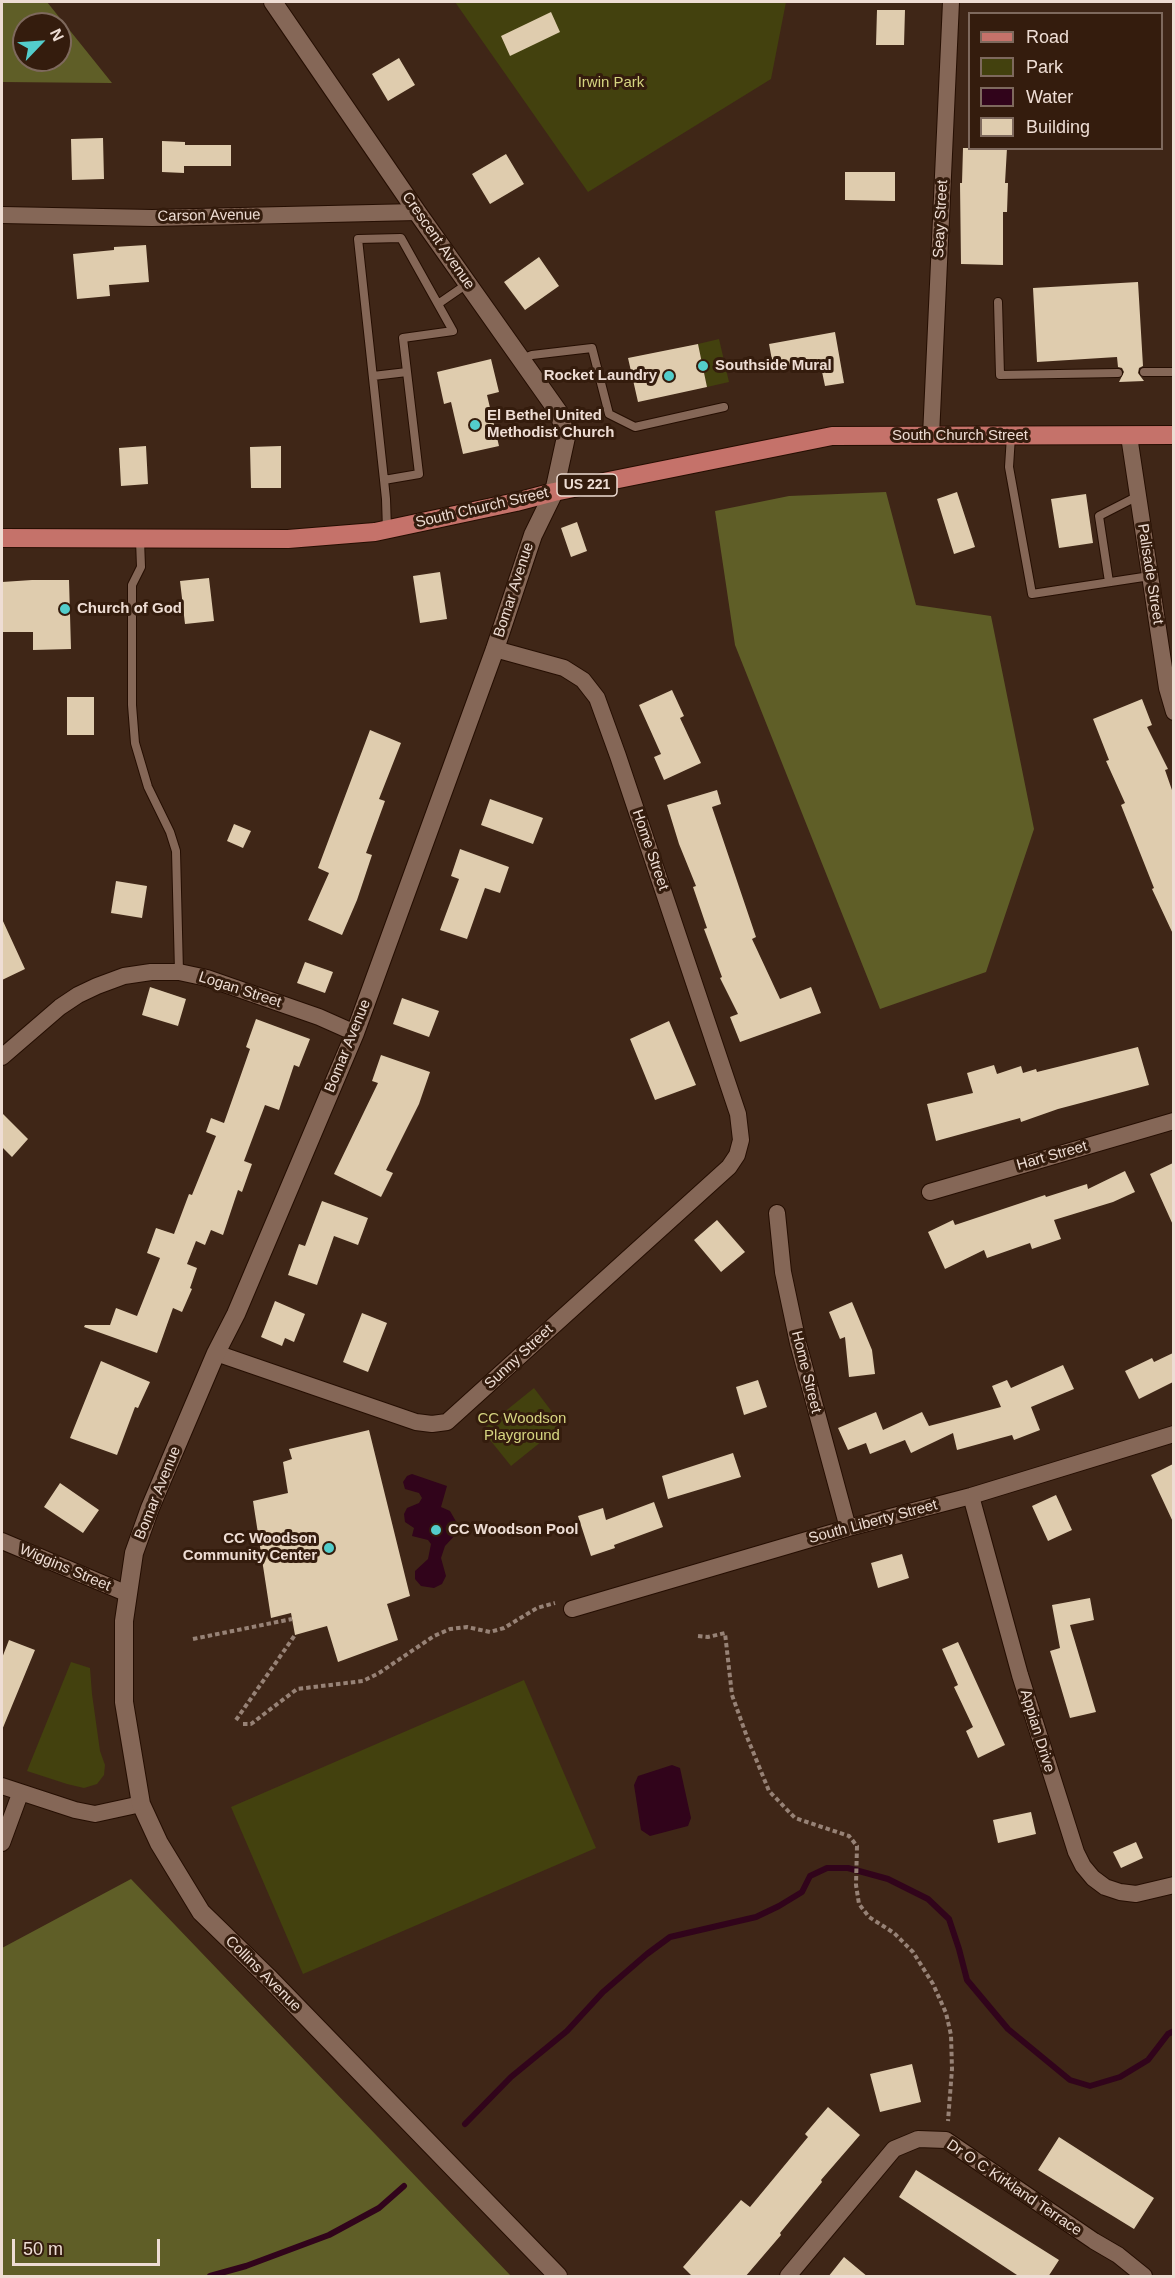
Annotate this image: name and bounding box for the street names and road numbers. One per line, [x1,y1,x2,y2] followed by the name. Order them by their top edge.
[930,179,952,259] street label: Seay Street
[398,189,478,293] street label: Crescent Avenue
[157,206,261,226] street label: Carson Avenue
[892,427,1028,445] street label: South Church Street
[557,474,617,496] road number: US 221
[414,484,550,532] street label: South Church Street
[1133,522,1167,626] street label: Palisade Street
[490,540,538,640] street label: Bomar Avenue
[628,807,672,893] street label: Home Street
[196,968,284,1012] street label: Logan Street
[321,997,375,1095] street label: Bomar Avenue
[1015,1137,1089,1175] street label: Hart Street
[481,1321,557,1393] street label: Sunny Street
[787,1329,825,1415] street label: Home Street
[131,1444,185,1542] street label: Bomar Avenue
[807,1496,939,1548] street label: South Liberty Street
[17,1541,113,1595] street label: Wiggins Street
[1016,1687,1058,1775] street label: Appian Drive
[221,1932,305,2016] street label: Collins Avenue
[943,2136,1085,2240] street label: Dr O C Kirkland Terrace

